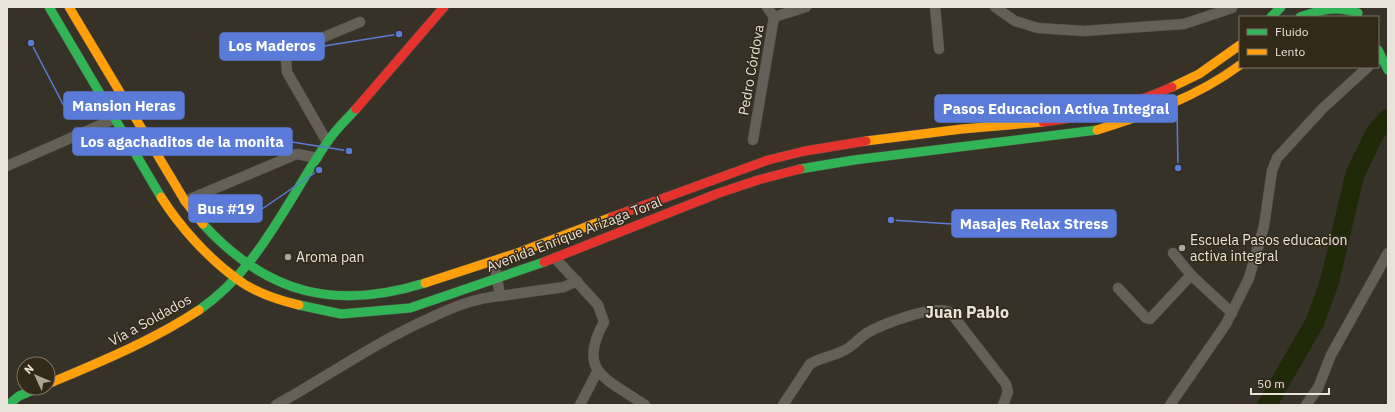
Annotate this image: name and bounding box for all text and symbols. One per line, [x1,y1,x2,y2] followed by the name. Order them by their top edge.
[1239,16,1379,68] legend
[734,23,768,117] street label: Pedro Córdova
[1275,24,1309,39] text: Fluido
[220,33,324,60] callout: Los Maderos
[228,36,316,55] text: Los Maderos
[1275,44,1305,59] text: Lento
[64,92,184,119] callout: Mansion Heras
[935,95,1177,122] callout: Pasos Educacion Activa Integral
[72,96,176,115] text: Mansion Heras
[943,99,1170,118] text: Pasos Educacion Activa Integral
[73,128,292,155] callout: Los agachaditos de la monita
[80,132,284,151] text: Los agachaditos de la monita
[484,192,664,276] street label: Avenida Enrique Arízaga Toral
[189,195,262,222] callout: Bus #19
[197,199,255,218] text: Bus #19
[952,210,1116,237] callout: Masajes Relax Stress
[960,214,1109,233] text: Masajes Relax Stress
[1190,231,1347,265] place label: Escuela Pasos educacion activa integral
[1177,243,1187,253] marker: Escuela Pasos educacion activa integral
[296,248,364,266] place label: Aroma pan
[283,252,293,262] marker: Aroma pan
[106,290,195,350] street label: Vía a Soldados
[925,302,1009,322] district label: Juan Pablo
[16,356,56,396] north arrow
[21,361,37,377] text: N
[1251,370,1329,396] scale bar
[1257,376,1285,391] text: 50 m

